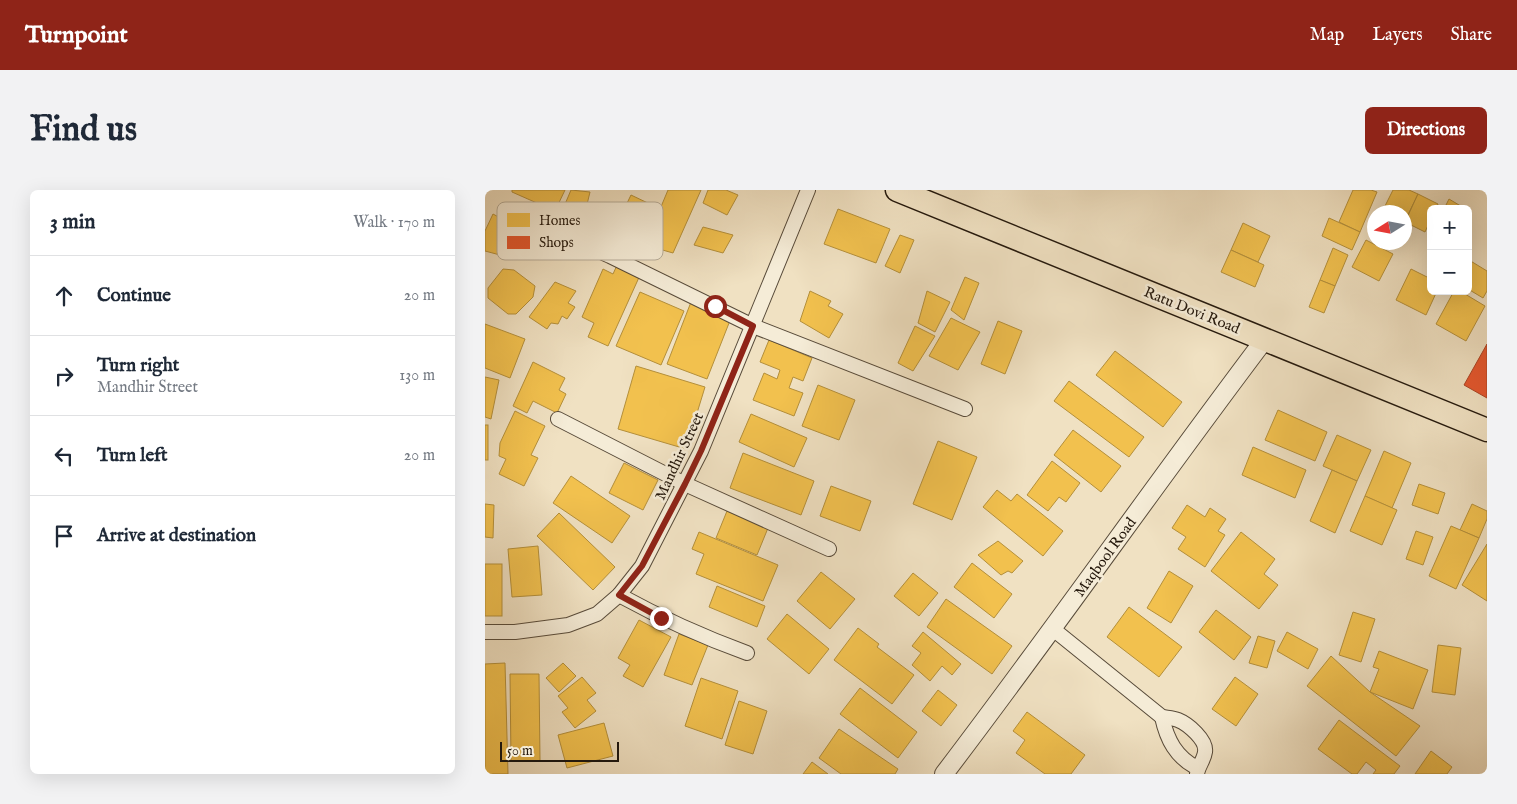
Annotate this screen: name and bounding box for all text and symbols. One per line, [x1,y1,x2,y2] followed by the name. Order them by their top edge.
[25,20,128,51] text: Turnpoint
[1310,24,1344,47] text: Map
[1372,24,1423,47] text: Layers
[1451,24,1492,47] text: Share
[1365,107,1487,154] button: Directions
[30,108,137,153] text: Find us
[497,202,663,260] legend
[1367,205,1412,250] north arrow
[1427,205,1472,295] map controls
[1427,205,1472,250] button: +
[50,209,95,236] text: 3 min
[539,212,581,230] text: Homes
[353,213,435,233] text: Walk · 170 m
[539,234,574,252] text: Shops
[1427,250,1472,295] button: −
[50,282,78,310] icon: ahead
[1141,283,1244,339] street label: Ratu Dovi Road
[97,284,171,308] text: Continue
[404,286,435,306] text: 20 m
[704,295,727,318] route start
[97,354,179,378] text: Turn right
[50,362,78,390] icon: right
[399,366,435,386] text: 130 m
[97,378,198,398] text: Mandhir Street
[651,409,708,503] street label: Mandhir Street
[50,442,78,470] icon: left
[97,444,168,468] text: Turn left
[404,446,435,466] text: 20 m
[1070,513,1141,601] street label: Maqbool Road
[50,522,78,550] icon: arrive
[97,524,256,548] text: Arrive at destination
[650,607,673,630] route end
[500,739,619,762] scale bar
[507,742,533,760] text: 50 m

